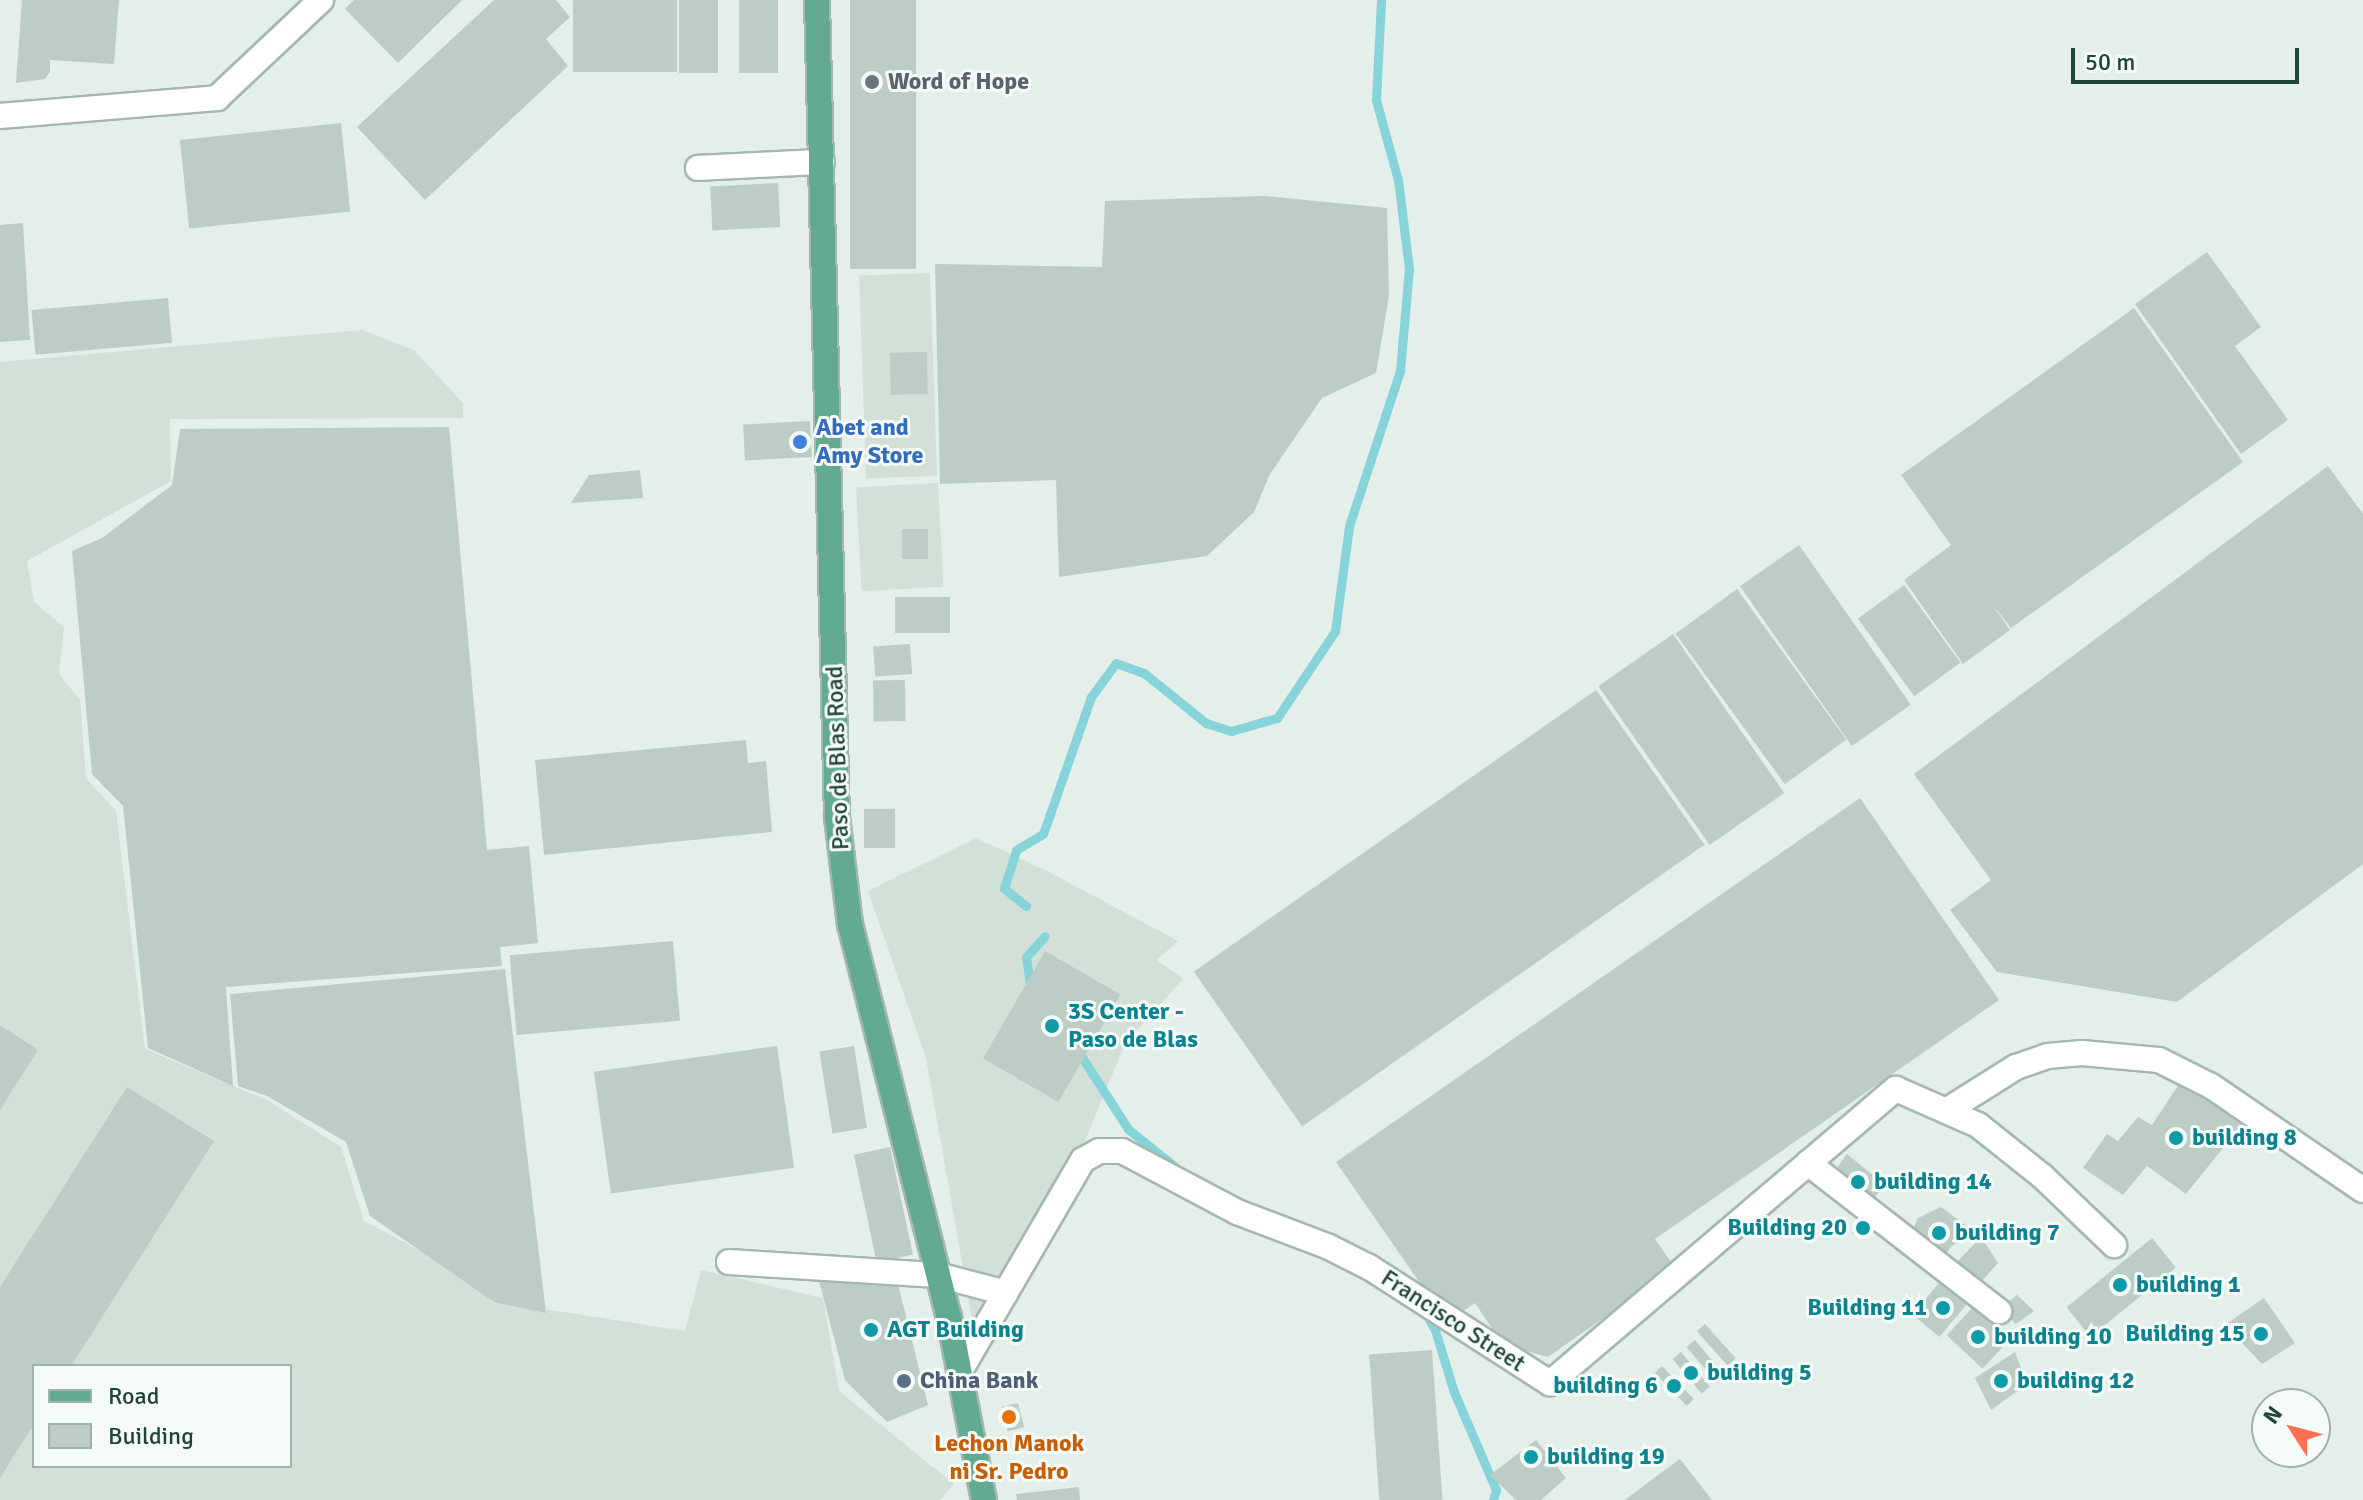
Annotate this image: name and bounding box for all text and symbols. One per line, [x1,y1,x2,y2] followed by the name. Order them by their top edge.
[2075,32,2303,82] scale bar
[2085,47,2135,77] text: 50 m
[888,68,1029,96] place label: Word of Hope
[863,73,881,91] marker: Word of Hope
[816,414,923,470] place label: Abet and Amy Store
[791,433,809,451] marker: Abet and Amy Store
[820,665,856,851] street label: Paso de Blas Road
[1068,998,1198,1054] place label: 3S Center - Paso de Blas
[1043,1017,1061,1035] marker: 3S Center - Paso de Blas
[2192,1124,2297,1152] place label: building 8
[2167,1129,2185,1147] marker: building 8
[1874,1168,1992,1196] place label: building 14
[1849,1173,1867,1191] marker: building 14
[1727,1214,1847,1242] place label: Building 20
[1854,1219,1872,1237] marker: Building 20
[1955,1219,2060,1247] place label: building 7
[1930,1224,1948,1242] marker: building 7
[1376,1264,1530,1378] street label: Francisco Street
[2136,1271,2241,1299] place label: building 1
[2111,1276,2129,1294] marker: building 1
[1807,1294,1927,1322] place label: Building 11
[1934,1299,1952,1317] marker: Building 11
[887,1316,1024,1344] place label: AGT Building
[2125,1320,2245,1348] place label: Building 15
[862,1321,880,1339] marker: AGT Building
[1994,1323,2112,1351] place label: building 10
[2252,1325,2270,1343] marker: Building 15
[1969,1328,1987,1346] marker: building 10
[1707,1359,1812,1387] place label: building 5
[32,1364,292,1468] legend
[1682,1364,1700,1382] marker: building 5
[920,1367,1038,1395] place label: China Bank
[2017,1367,2135,1395] place label: building 12
[895,1372,913,1390] marker: China Bank
[1553,1372,1658,1400] place label: building 6
[1992,1372,2010,1390] marker: building 12
[1665,1377,1683,1395] marker: building 6
[108,1381,159,1411] text: Road
[2251,1388,2331,1468] north arrow
[2257,1401,2288,1429] text: N
[1000,1408,1018,1426] marker: Lechon Manok ni Sr. Pedro
[108,1421,194,1451] text: Building
[934,1430,1084,1486] place label: Lechon Manok ni Sr. Pedro
[1547,1443,1665,1471] place label: building 19
[1522,1448,1540,1466] marker: building 19

